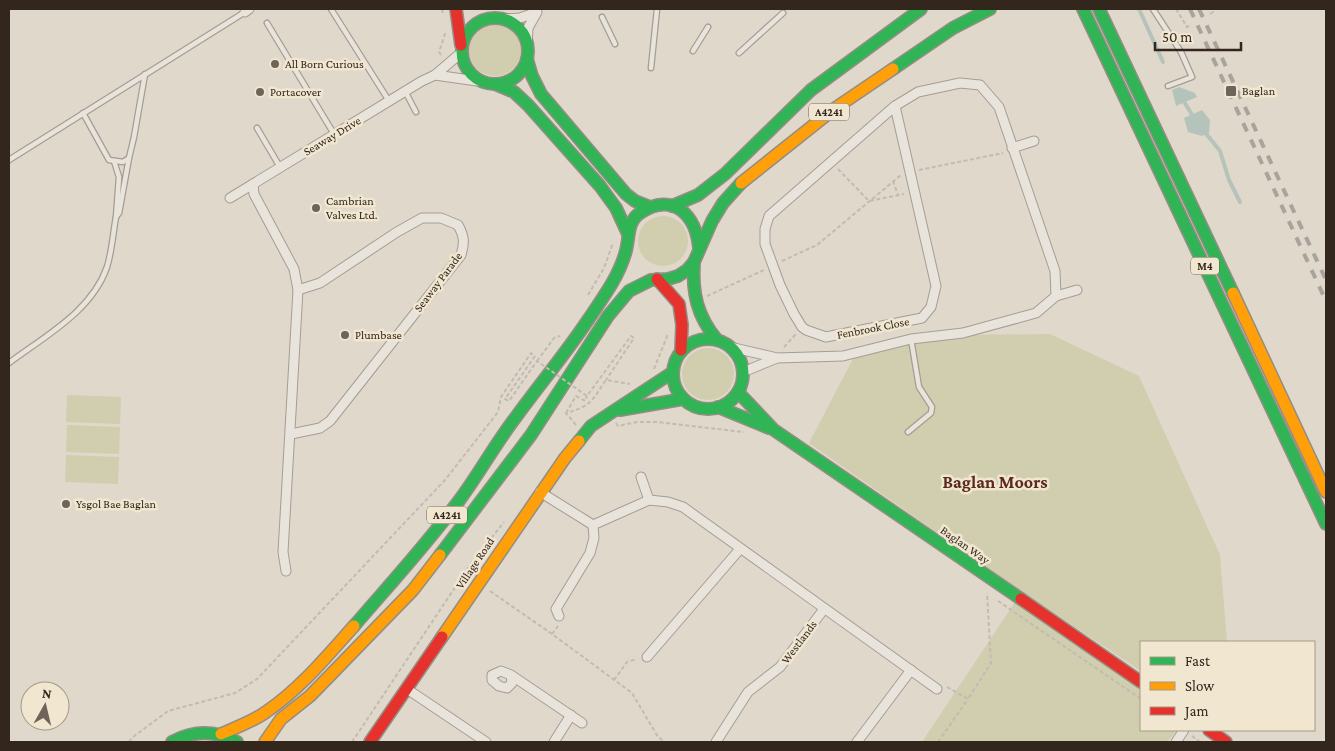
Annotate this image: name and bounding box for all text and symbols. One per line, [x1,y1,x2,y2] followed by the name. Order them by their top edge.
[1155,20,1241,52] scale bar
[1162,29,1192,45] text: 50 m
[285,57,364,71] place label: All Born Curious
[269,58,281,70] marker: All Born Curious
[1224,84,1238,98] marker: Baglan
[1242,84,1276,98] place label: Baglan
[270,85,322,99] place label: Portacover
[254,86,266,98] marker: Portacover
[809,104,849,120] road number: A4241
[301,113,363,159] street label: Seaway Drive
[326,194,378,222] place label: Cambrian Valves Ltd.
[310,202,322,214] marker: Cambrian Valves Ltd.
[411,249,465,315] street label: Seaway Parade
[1191,258,1219,274] road number: M4
[836,314,910,342] street label: Fenbrook Close
[355,328,402,342] place label: Plumbase
[339,329,351,341] marker: Plumbase
[943,472,1048,492] district label: Baglan Moors
[76,497,157,511] place label: Ysgol Bae Baglan
[60,498,72,510] marker: Ysgol Bae Baglan
[427,506,467,524] road number: A4241
[938,523,993,567] street label: Baglan Way
[453,534,498,591] street label: Village Road
[778,617,820,666] street label: Westlands
[1140,641,1315,731] legend
[1185,653,1211,669] text: Fast
[1185,678,1215,694] text: Slow
[20,681,70,731] north arrow
[41,685,53,702] text: N
[1183,703,1208,720] text: Jam

